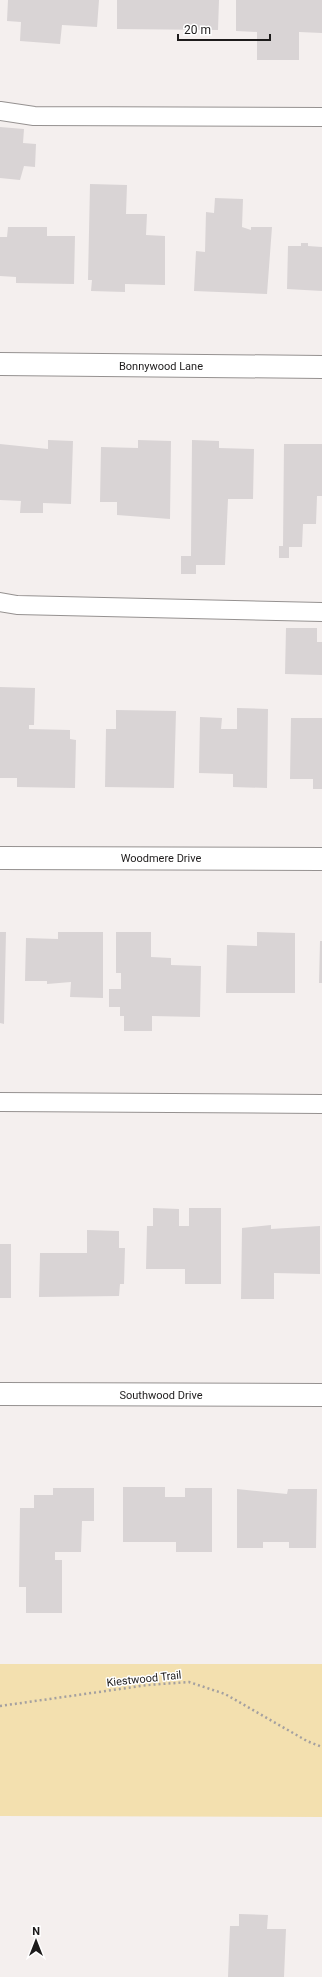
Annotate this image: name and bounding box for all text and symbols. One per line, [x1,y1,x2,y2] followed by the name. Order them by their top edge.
[178,16,270,42] scale bar
[184,23,211,37] text: 20 m
[119,360,203,373] street label: Bonnywood Lane
[121,852,202,865] street label: Woodmere Drive
[120,1389,203,1402] street label: Southwood Drive
[106,1669,182,1689] street label: Kiestwood Trail
[16,1921,56,1961] north arrow
[32,1925,40,1938] text: N

